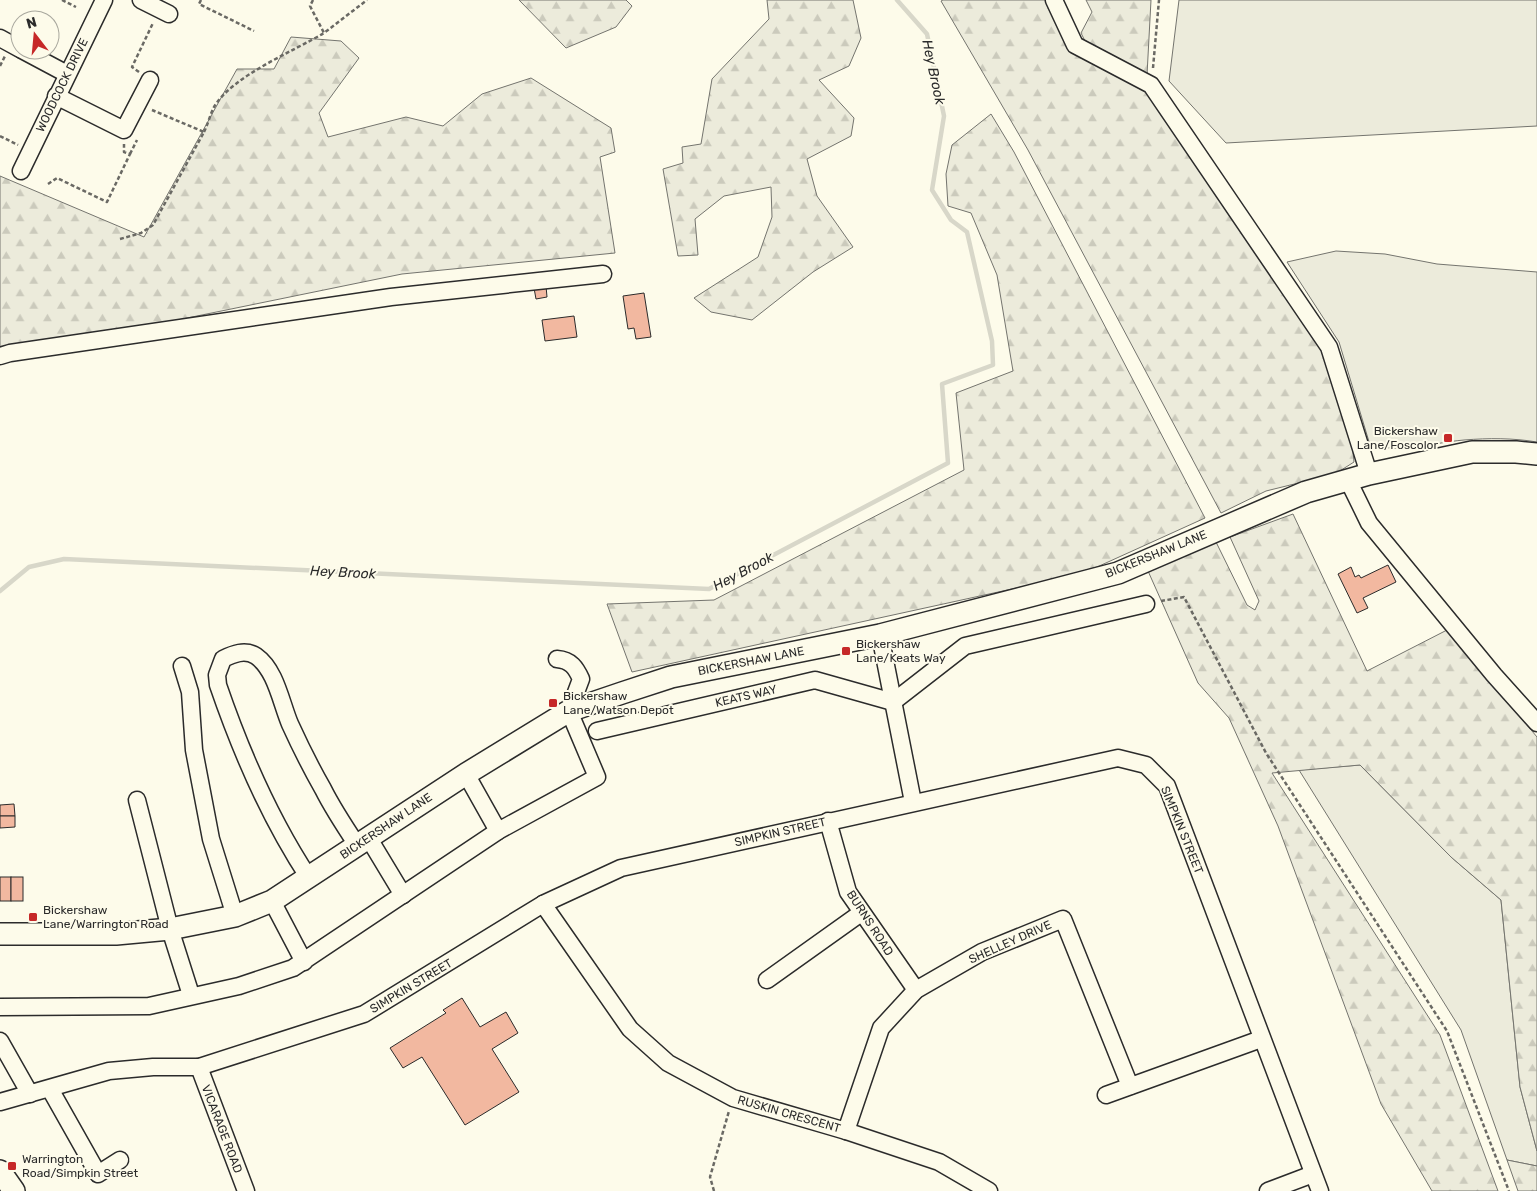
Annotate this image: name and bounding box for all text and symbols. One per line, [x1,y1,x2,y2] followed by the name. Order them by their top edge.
[10,10,60,60] north arrow
[24,13,39,33] text: N
[33,36,91,134] street label: WOODCOCK DRIVE
[918,38,949,107] water label: Hey Brook
[1357,424,1438,452] place label: Bickershaw Lane/Foscolor
[1442,432,1454,444] marker: Bickershaw Lane/Foscolor
[1103,527,1209,581] street label: BICKERSHAW LANE
[710,548,777,595] water label: Hey Brook
[309,562,377,583] water label: Hey Brook
[856,637,946,665] place label: Bickershaw Lane/Keats Way
[697,644,805,678] street label: BICKERSHAW LANE
[840,645,852,657] marker: Bickershaw Lane/Keats Way
[714,682,778,710] street label: KEATS WAY
[563,689,674,717] place label: Bickershaw Lane/Watson Depot
[547,697,559,709] marker: Bickershaw Lane/Watson Depot
[1158,784,1206,876] street label: SIMPKIN STREET
[337,790,435,862] street label: BICKERSHAW LANE
[733,815,827,849] street label: SIMPKIN STREET
[844,888,896,958] street label: BURNS ROAD
[43,903,169,931] place label: Bickershaw Lane/Warrington Road
[27,911,39,923] marker: Bickershaw Lane/Warrington Road
[967,918,1053,966] street label: SHELLEY DRIVE
[367,956,455,1016] street label: SIMPKIN STREET
[199,1083,245,1175] street label: VICARAGE ROAD
[736,1093,842,1135] street label: RUSKIN CRESCENT
[22,1152,139,1180] place label: Warrington Road/Simpkin Street
[6,1160,18,1172] marker: Warrington Road/Simpkin Street

